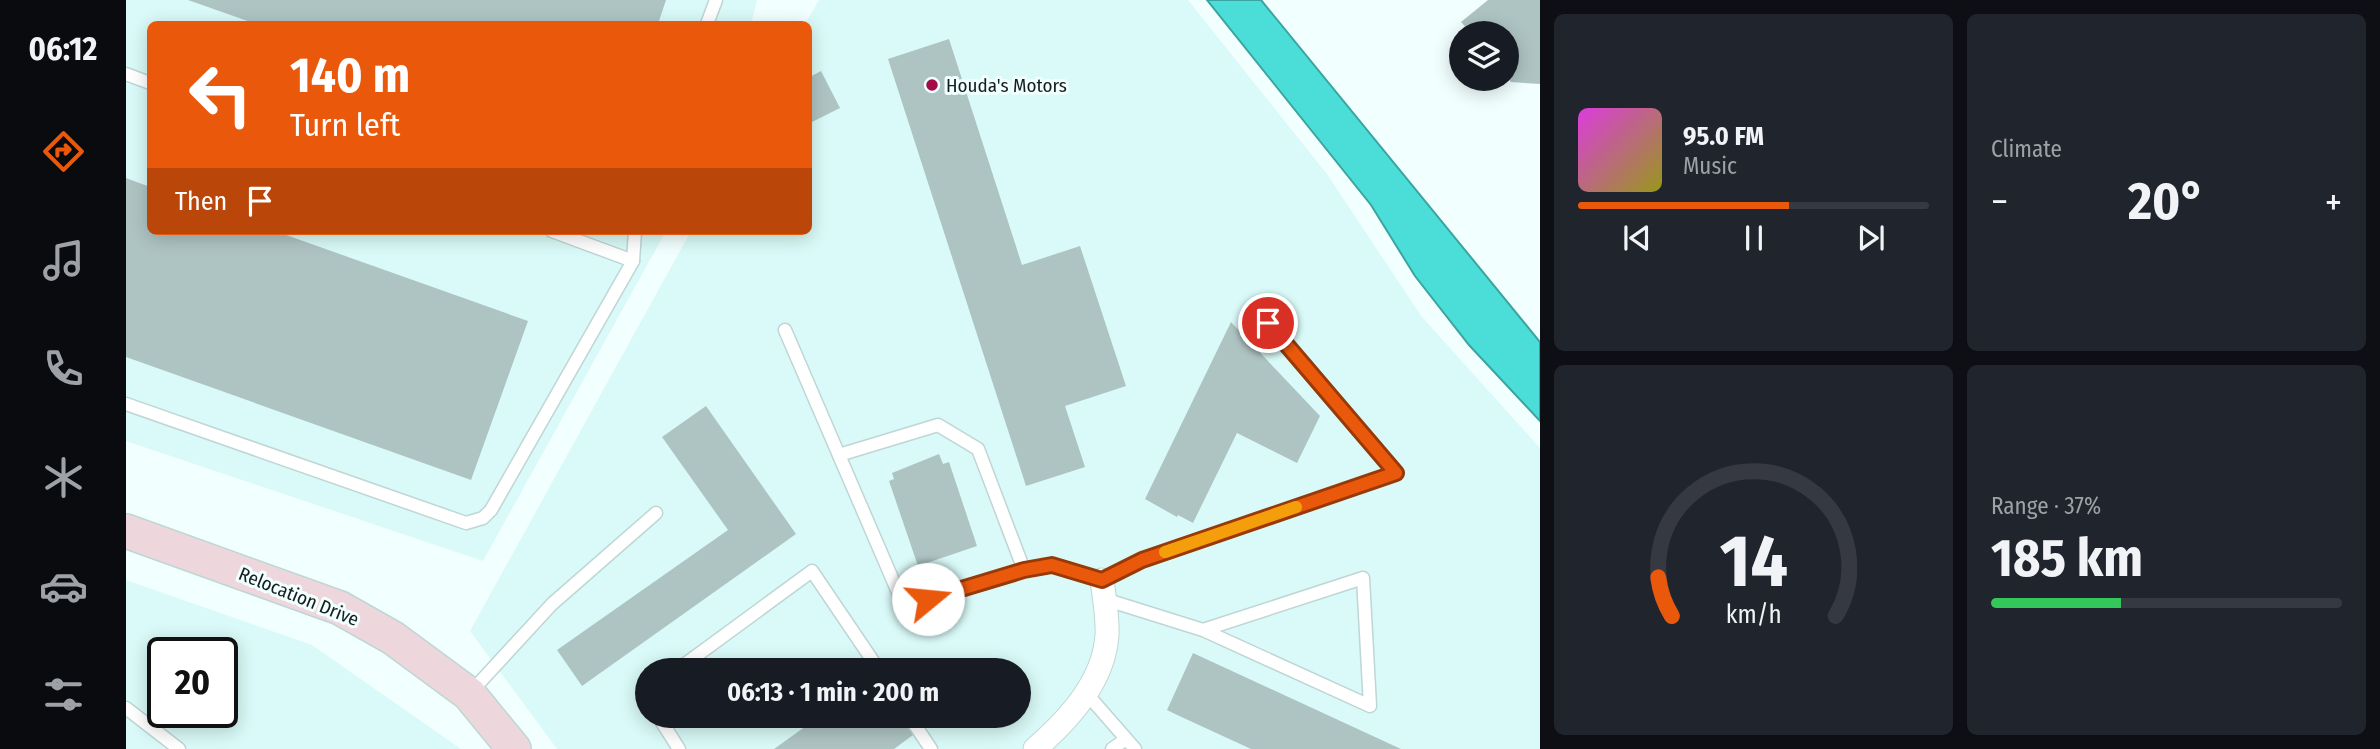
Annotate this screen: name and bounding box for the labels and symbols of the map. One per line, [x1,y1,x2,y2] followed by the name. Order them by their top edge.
[946,74,1067,97] place label: Houda's Motors
[924,77,940,93] marker: Houda's Motors
[1238,293,1298,353] pin
[235,562,362,631] street label: Relocation Drive
[891,562,965,636] position arrow
[147,637,238,728] speed limit sign: 20

